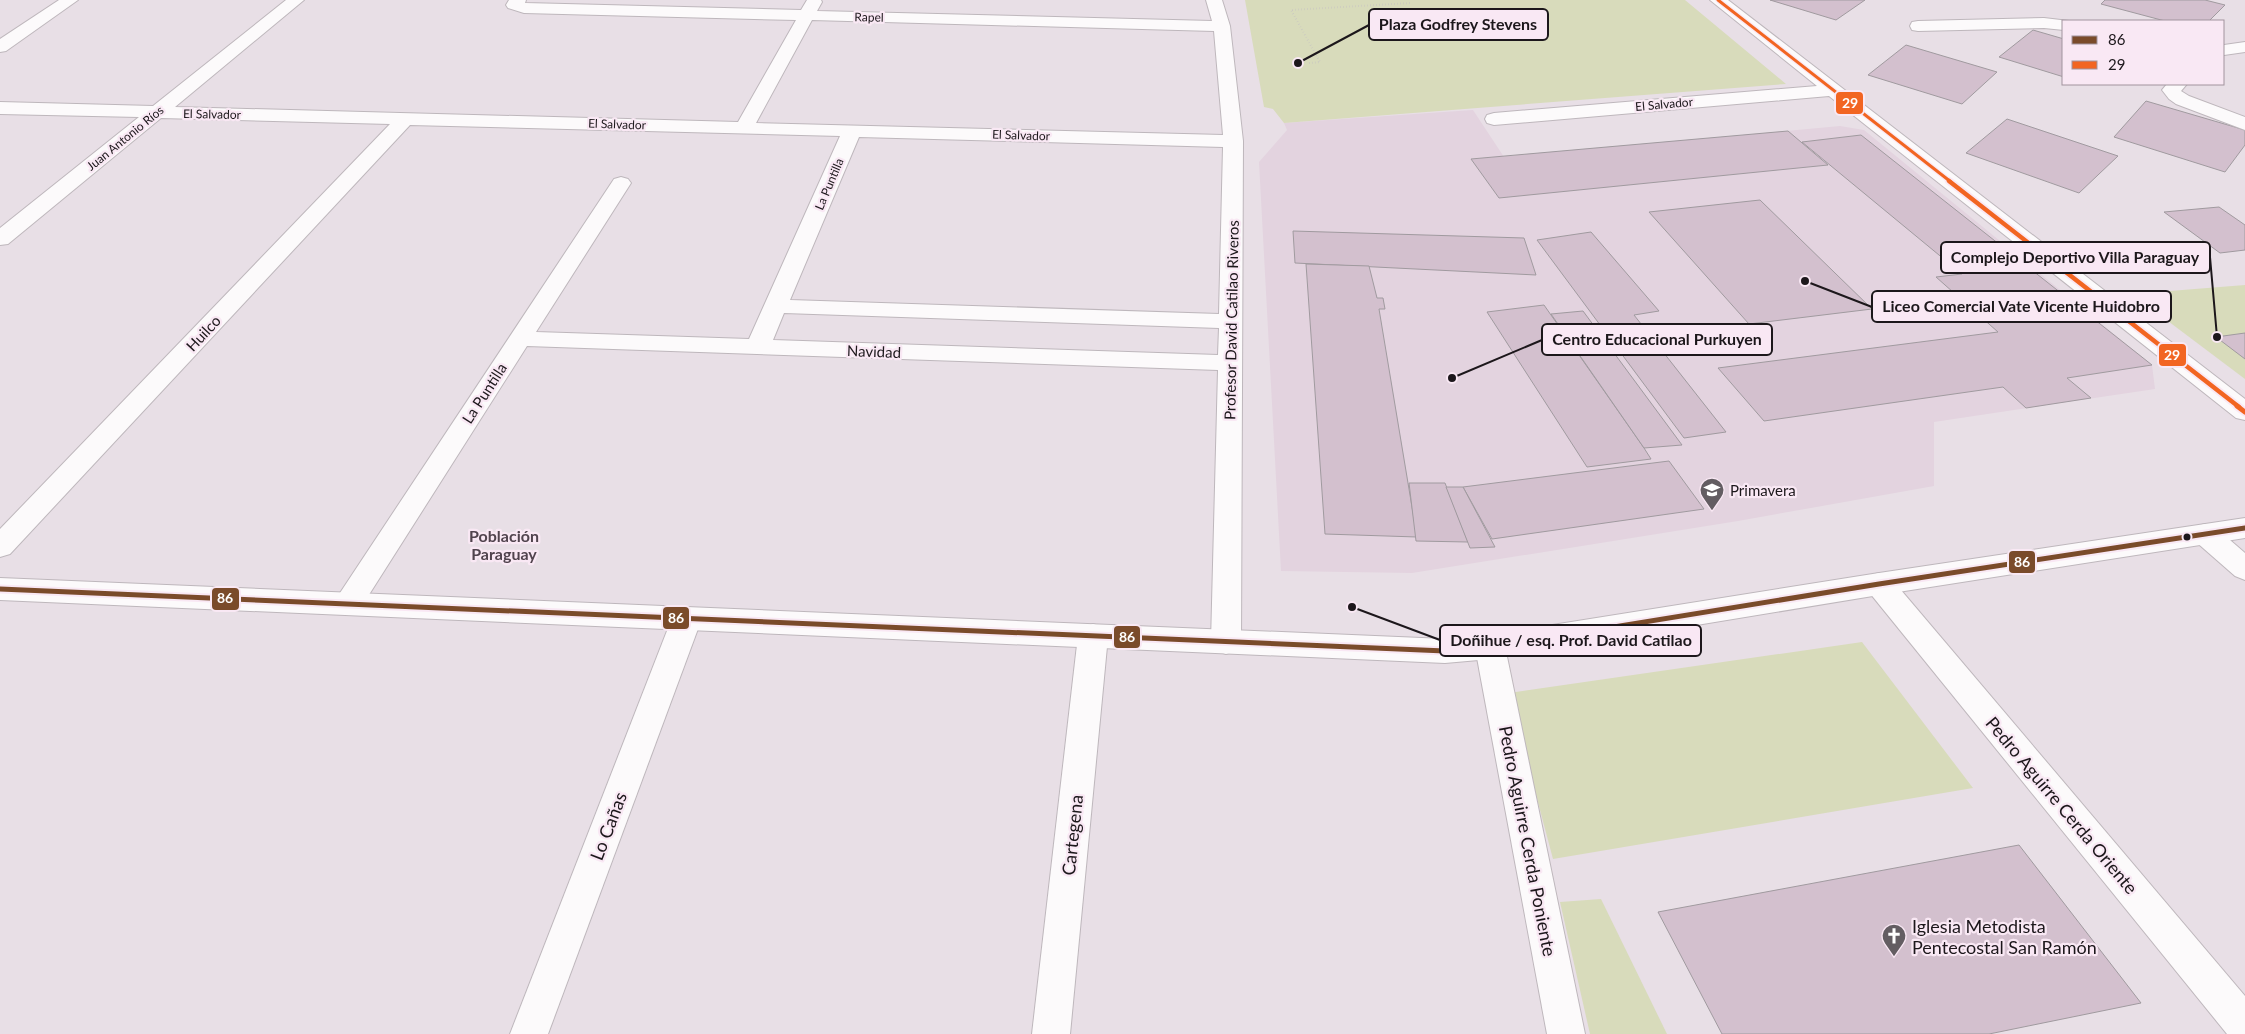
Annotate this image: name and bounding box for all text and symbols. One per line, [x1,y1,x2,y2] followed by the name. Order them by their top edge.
[854,9,884,25] street label: Rapel
[1369,9,1548,40] callout: Plaza Godfrey Stevens
[1379,14,1537,33] text: Plaza Godfrey Stevens
[2062,20,2225,85] legend
[2108,30,2126,48] text: 86
[2108,55,2125,73] text: 29
[1835,91,1864,115] line badge: 29
[1634,94,1694,114] street label: El Salvador
[1842,94,1858,111] text: 29
[84,102,166,174] street label: Juan Antonio Ríos
[183,106,242,122] street label: El Salvador
[588,115,647,133] street label: El Salvador
[992,126,1051,144] street label: El Salvador
[811,156,847,212] street label: La Puntilla
[1220,220,1242,420] street label: Profesor David Catilao Riveros
[1941,242,2210,273] callout: Complejo Deportivo Villa Paraguay
[1951,247,2200,266] text: Complejo Deportivo Villa Paraguay
[1872,291,2171,322] callout: Liceo Comercial Vate Vicente Huidobro
[1882,296,2160,315] text: Liceo Comercial Vate Vicente Huidobro
[182,311,224,355] street label: Huilco
[1542,324,1772,355] callout: Centro Educacional Purkuyen
[1552,329,1762,348] text: Centro Educacional Purkuyen
[847,341,901,361] street label: Navidad
[2158,343,2187,367] line badge: 29
[2164,346,2180,363] text: 29
[458,359,510,427] street label: La Puntilla
[1699,477,1725,511] school or university icon: Primavera
[1730,481,1796,499] place label: Primavera
[469,526,539,563] district label: Población Paraguay
[2182,532,2192,542] unlabelled marker
[2008,550,2036,574] line badge: 86
[2014,553,2030,570] text: 86
[211,587,240,611] line badge: 86
[217,589,233,606] text: 86
[662,606,690,630] line badge: 86
[668,609,684,626] text: 86
[1113,625,1141,649] line badge: 86
[1440,625,1701,656] callout: Doñihue / esq. Prof. David Catilao
[1119,628,1135,645] text: 86
[1450,630,1692,649] text: Doñihue / esq. Prof. David Catilao
[1981,712,2143,898] street label: Pedro Aguirre Cerda Oriente
[1495,724,1561,958] street label: Pedro Aguirre Cerda Poniente
[585,789,631,863] street label: Lo Cañas
[1057,793,1087,877] street label: Cartegena
[1912,915,2097,958] place label: Iglesia Metodista Pentecostal San Ramón
[1881,923,1907,957] church icon: Iglesia Metodista Pentecostal San Ramón

